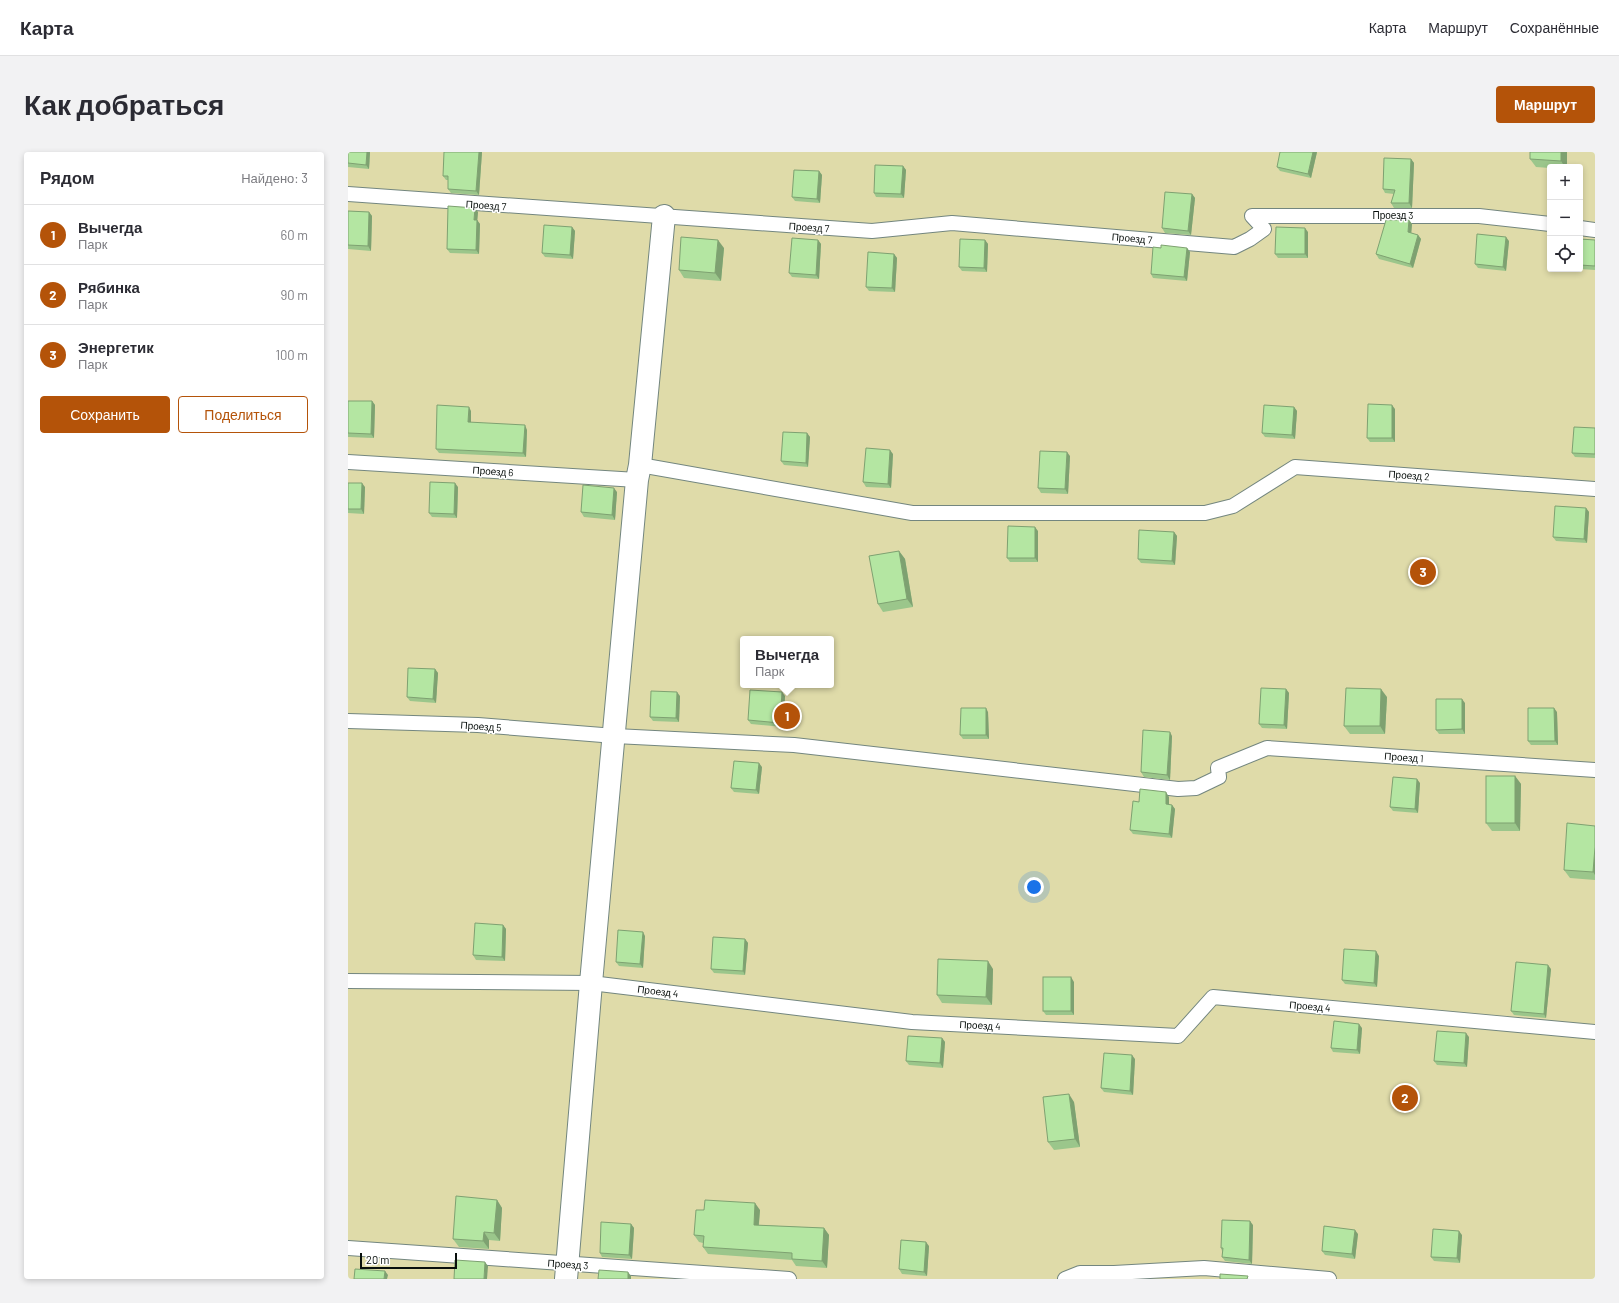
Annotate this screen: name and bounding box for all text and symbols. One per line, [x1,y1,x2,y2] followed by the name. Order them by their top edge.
[20,16,74,39] text: Карта
[1369,19,1406,36] text: Карта
[1428,19,1488,36] text: Маршрут
[1510,19,1599,36] text: Сохранённые
[1496,86,1595,123] button: Маршрут
[24,87,224,121] text: Как добраться
[1547,164,1583,272] map controls
[1547,164,1583,200] button: +
[40,167,95,187] text: Рядом
[241,170,308,186] text: Найдено: 3
[465,198,507,212] street label: Проезд 7
[1547,200,1583,236] button: −
[1372,209,1414,221] street label: Проезд 3
[78,218,142,236] text: Вычегда
[788,220,830,234] street label: Проезд 7
[51,227,55,243] text: 1
[281,227,308,243] text: 60 m
[1111,230,1153,246] street label: Проезд 7
[78,236,108,252] text: Парк
[1547,236,1583,272] button: locate
[78,278,140,296] text: Рябинка
[49,287,57,303] text: 2
[281,287,308,303] text: 90 m
[78,296,108,312] text: Парк
[78,338,154,356] text: Энергетик
[49,347,57,363] text: 3
[275,347,308,363] text: 100 m
[78,356,108,372] text: Парк
[40,396,170,433] button: Сохранить
[178,396,308,433] button: Поделиться
[472,464,514,478] street label: Проезд 6
[1388,468,1430,482] street label: Проезд 2
[1410,557,1436,587] pin: 3
[740,636,834,688] popup
[755,645,819,663] text: Вычегда
[755,663,784,679] text: Парк
[774,701,800,731] pin: 1
[460,719,502,733] street label: Проезд 5
[1384,750,1424,764] street label: Проезд 1
[1024,877,1044,897] your location
[637,983,679,999] street label: Проезд 4
[1289,998,1331,1014] street label: Проезд 4
[959,1018,1001,1032] street label: Проезд 4
[1392,1083,1418,1113] pin: 2
[360,1251,457,1270] scale bar
[366,1253,389,1266] text: 20 m
[547,1257,589,1271] street label: Проезд 3

